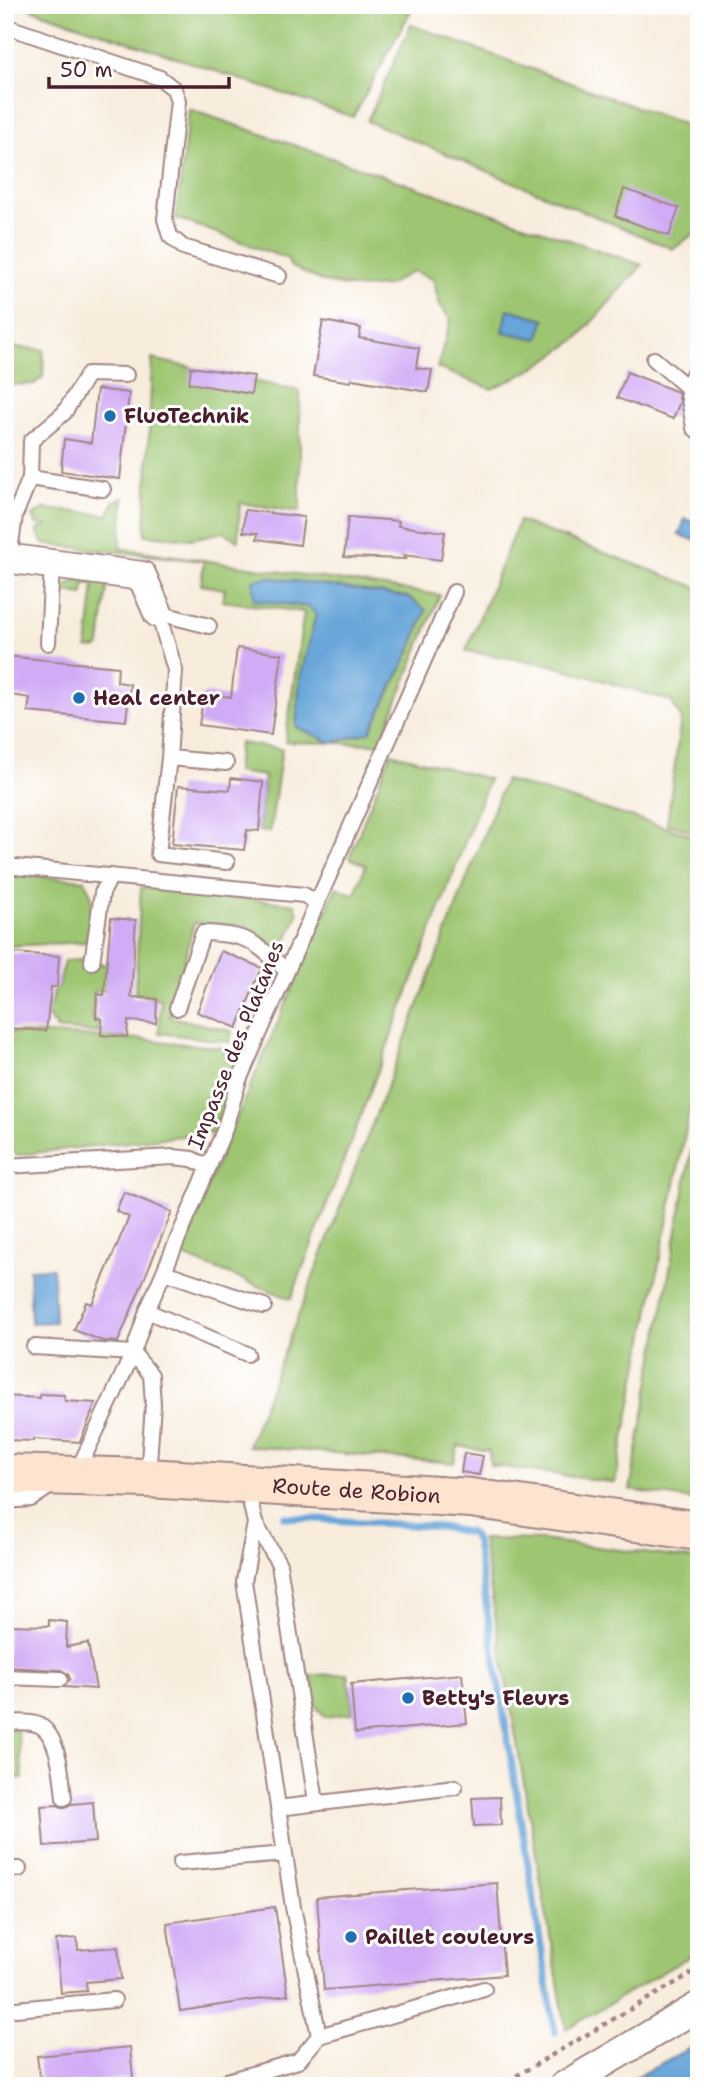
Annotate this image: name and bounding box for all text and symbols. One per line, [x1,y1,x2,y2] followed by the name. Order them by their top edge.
[49,46,229,90] scale bar
[60,56,113,84] text: 50 m
[124,402,250,430] place label: FluoTechnik
[102,408,118,424] marker: FluoTechnik
[93,684,220,712] place label: Heal center
[71,690,87,706] marker: Heal center
[181,936,291,1154] street label: Impasse des Platanes
[272,1472,442,1510] street label: Route de Robion
[422,1684,569,1712] place label: Betty's Fleurs
[400,1690,416,1706] marker: Betty's Fleurs
[365,1923,534,1951] place label: Paillet couleurs
[343,1929,359,1945] marker: Paillet couleurs

